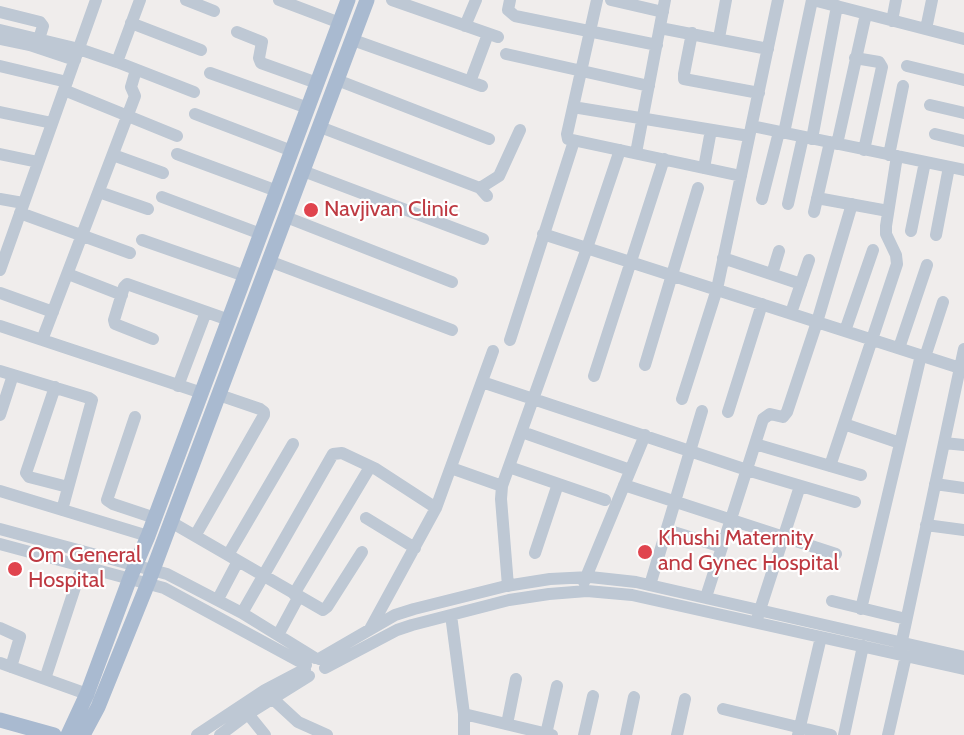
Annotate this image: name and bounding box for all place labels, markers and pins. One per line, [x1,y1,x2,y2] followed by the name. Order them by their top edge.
[324,197,458,223] place label: Navjivan Clinic
[302,201,320,219] marker: Navjivan Clinic
[658,526,839,578] place label: Khushi Maternity and Gynec Hospital
[28,543,141,594] place label: Om General Hospital
[636,543,654,561] marker: Khushi Maternity and Gynec Hospital
[6,560,24,578] marker: Om General Hospital

